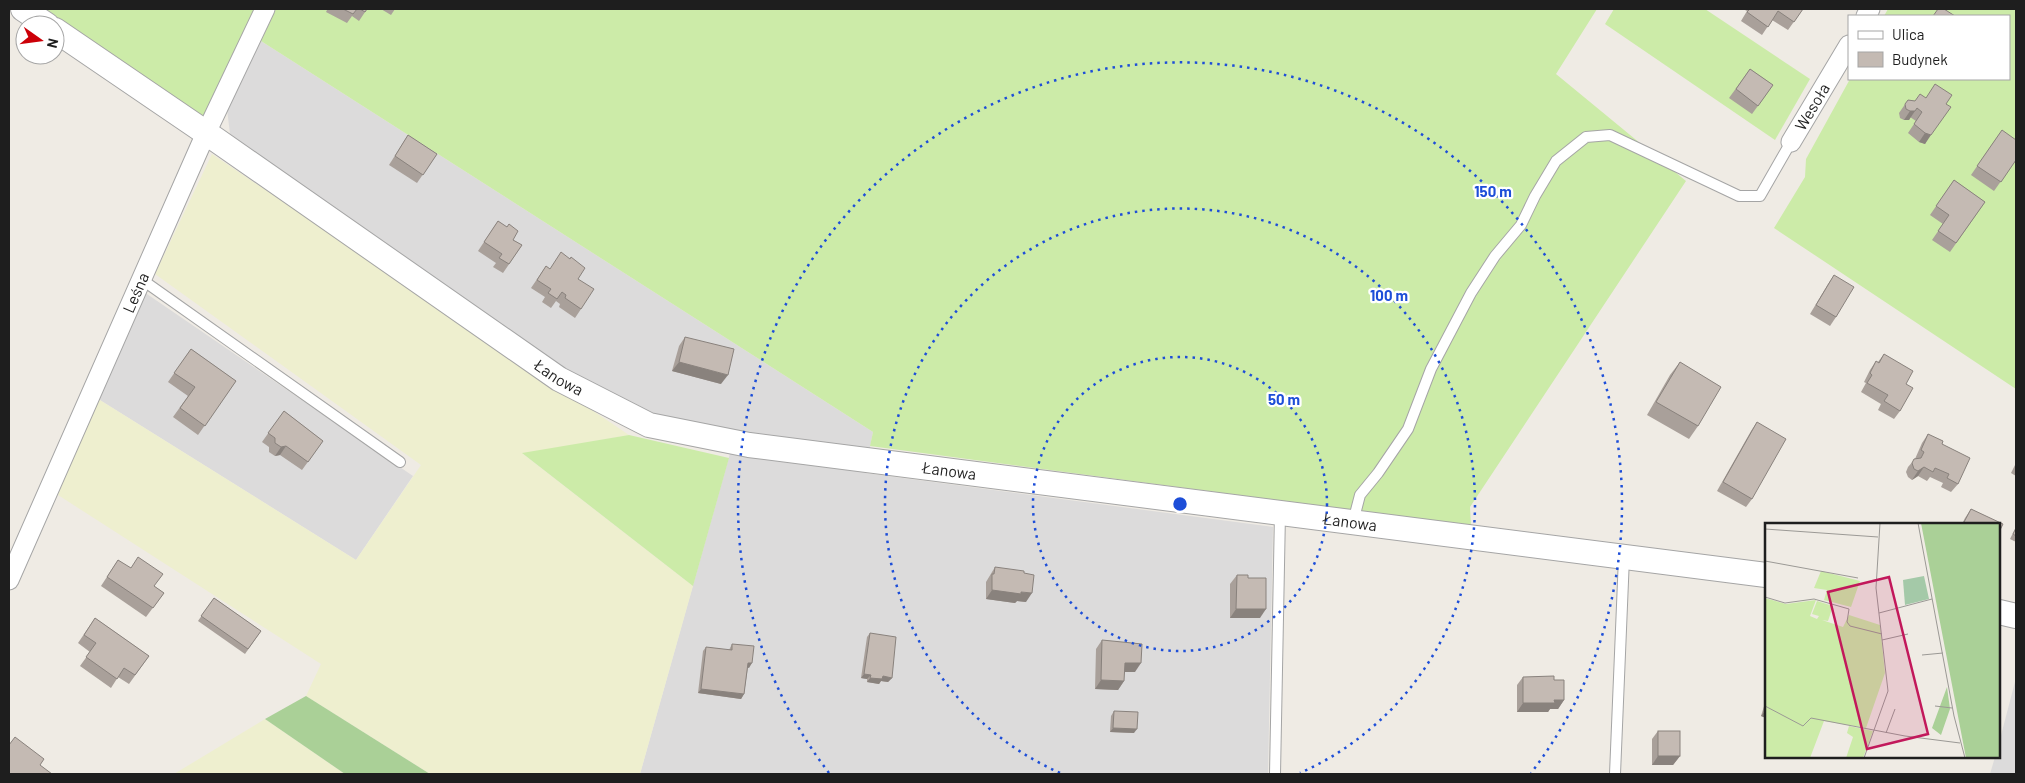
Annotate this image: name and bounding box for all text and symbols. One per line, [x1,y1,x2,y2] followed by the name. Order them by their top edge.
[15,15,65,65] north arrow
[1848,15,2010,80] legend
[1892,25,1924,43] text: Ulica
[44,37,62,50] text: N
[1892,50,1948,68] text: Budynek
[1790,79,1833,134] street label: Wesoła
[1474,182,1512,200] text: 150 m
[118,269,152,316] street label: Leśna
[1370,286,1408,304] text: 100 m
[530,354,587,399] street label: Łanowa
[1268,390,1300,408] text: 50 m
[920,457,977,483] street label: Łanowa
[1171,495,1189,513] centre of rings
[1321,508,1378,534] street label: Łanowa
[1765,523,2000,758] inset map

